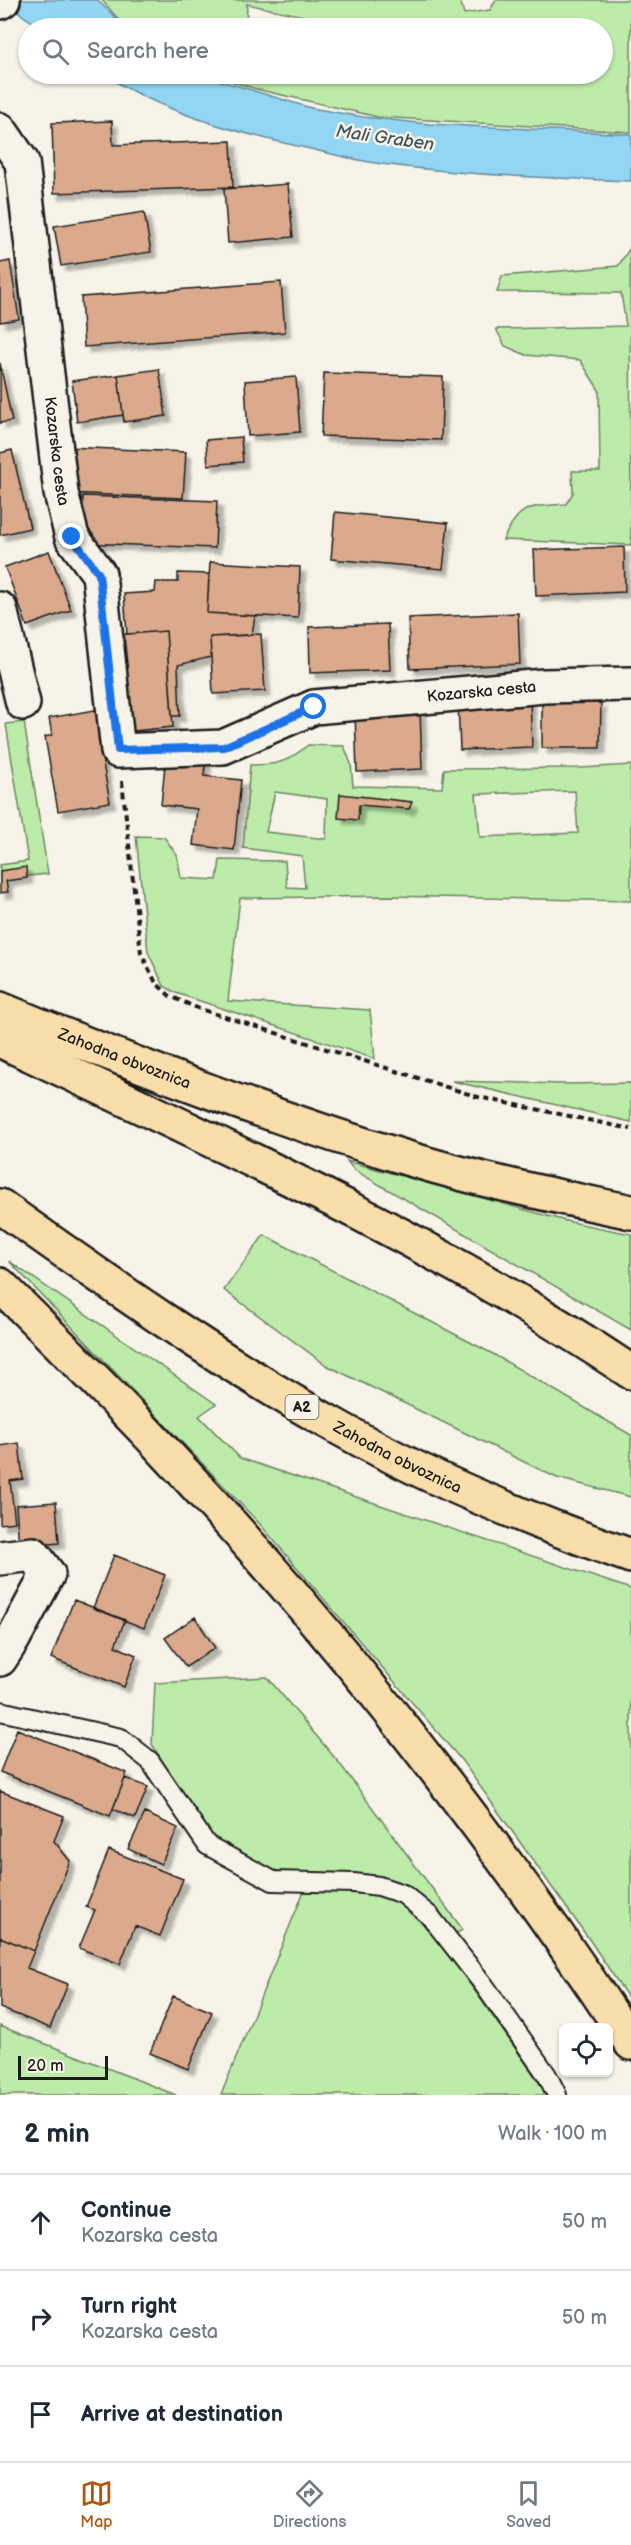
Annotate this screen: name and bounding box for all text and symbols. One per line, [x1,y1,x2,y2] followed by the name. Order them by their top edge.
[18,18,613,84] search box
[39,35,72,68] icon: search
[87,38,209,65] text: Search here
[334,121,436,155] water label: Mali Graben
[40,396,73,508] street label: Kozarska cesta
[58,523,84,549] route end
[426,677,537,706] street label: Kozarska cesta
[300,693,326,719] route start
[54,1024,193,1093] street label: Zahodna obvoznica
[286,1395,318,1419] road number: A2
[329,1417,464,1498] street label: Zahodna obvoznica
[559,2023,613,2077] map controls
[559,2023,613,2077] button: locate
[18,2053,108,2080] scale bar
[27,2057,63,2076] text: 20 m
[24,2119,90,2150] text: 2 min
[498,2122,607,2146] text: Walk · 100 m
[81,2197,171,2224] text: Continue
[24,2206,57,2239] icon: ahead
[562,2210,607,2234] text: 50 m
[81,2224,218,2248] text: Kozarska cesta
[81,2293,177,2320] text: Turn right
[24,2302,57,2335] icon: right
[562,2306,607,2330] text: 50 m
[81,2320,218,2344] text: Kozarska cesta
[24,2398,57,2431] icon: arrive
[81,2401,283,2428] text: Arrive at destination
[80,2477,113,2532] tab: Map
[273,2477,346,2532] tab: Directions
[506,2477,551,2532] tab: Saved

